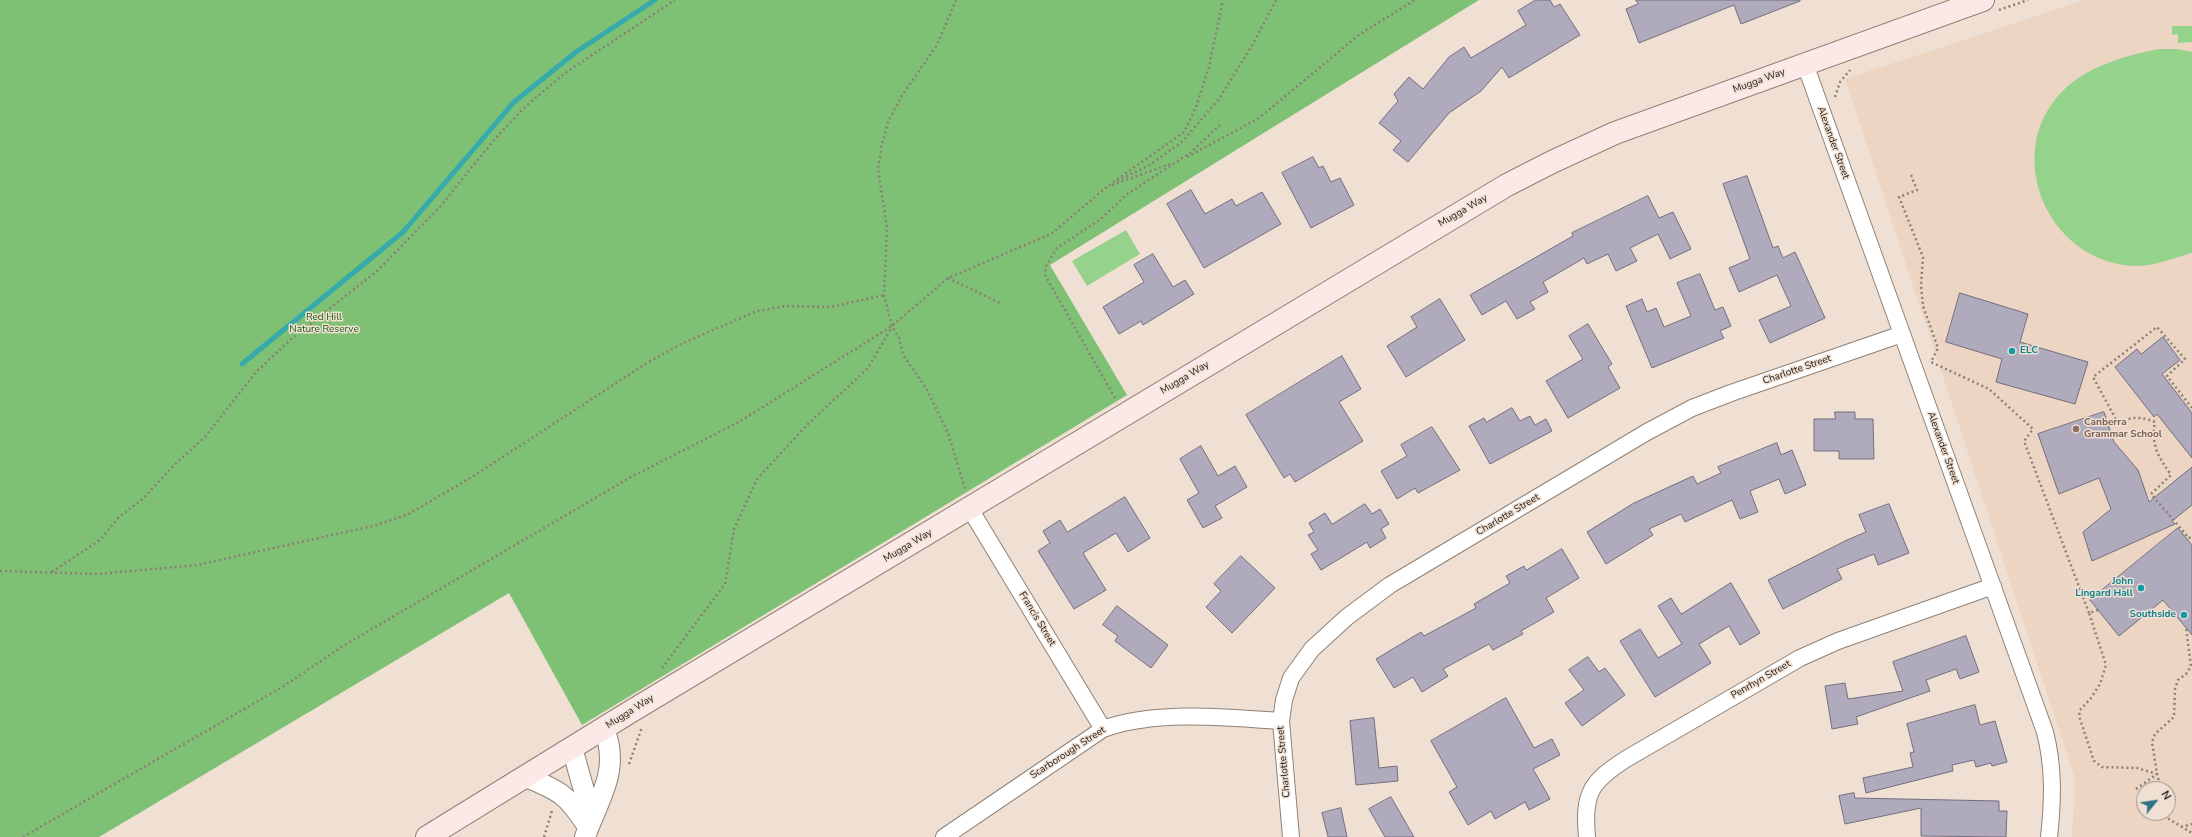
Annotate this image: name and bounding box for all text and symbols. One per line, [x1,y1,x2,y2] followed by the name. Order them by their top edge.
[1731,66,1787,96] street label: Mugga Way
[1814,105,1852,181] street label: Alexander Street
[1436,192,1490,230] street label: Mugga Way
[289,312,359,336] park label: Red Hill Nature Reserve
[2020,345,2038,357] place label: ELC
[2007,346,2017,356] marker: ELC
[1761,353,1833,387] street label: Charlotte Street
[1159,359,1211,397] street label: Mugga Way
[1924,410,1962,486] street label: Alexander Street
[2084,417,2162,440] place label: Canberra Grammar School
[2071,424,2081,434] marker: Canberra Grammar School
[1474,491,1542,539] street label: Charlotte Street
[882,527,934,565] street label: Mugga Way
[2075,576,2133,600] place label: John Lingard Hall
[2136,583,2146,593] marker: John Lingard Hall
[1016,590,1058,648] street label: Francis Street
[2130,609,2176,621] place label: Southside
[2179,610,2189,620] marker: Southside
[1729,658,1793,702] street label: Penrhyn Street
[604,692,656,732] street label: Mugga Way
[1028,724,1108,782] street label: Scarborough Street
[1275,726,1293,798] street label: Charlotte Street
[2136,781,2176,821] north arrow
[2157,788,2175,803] text: N

